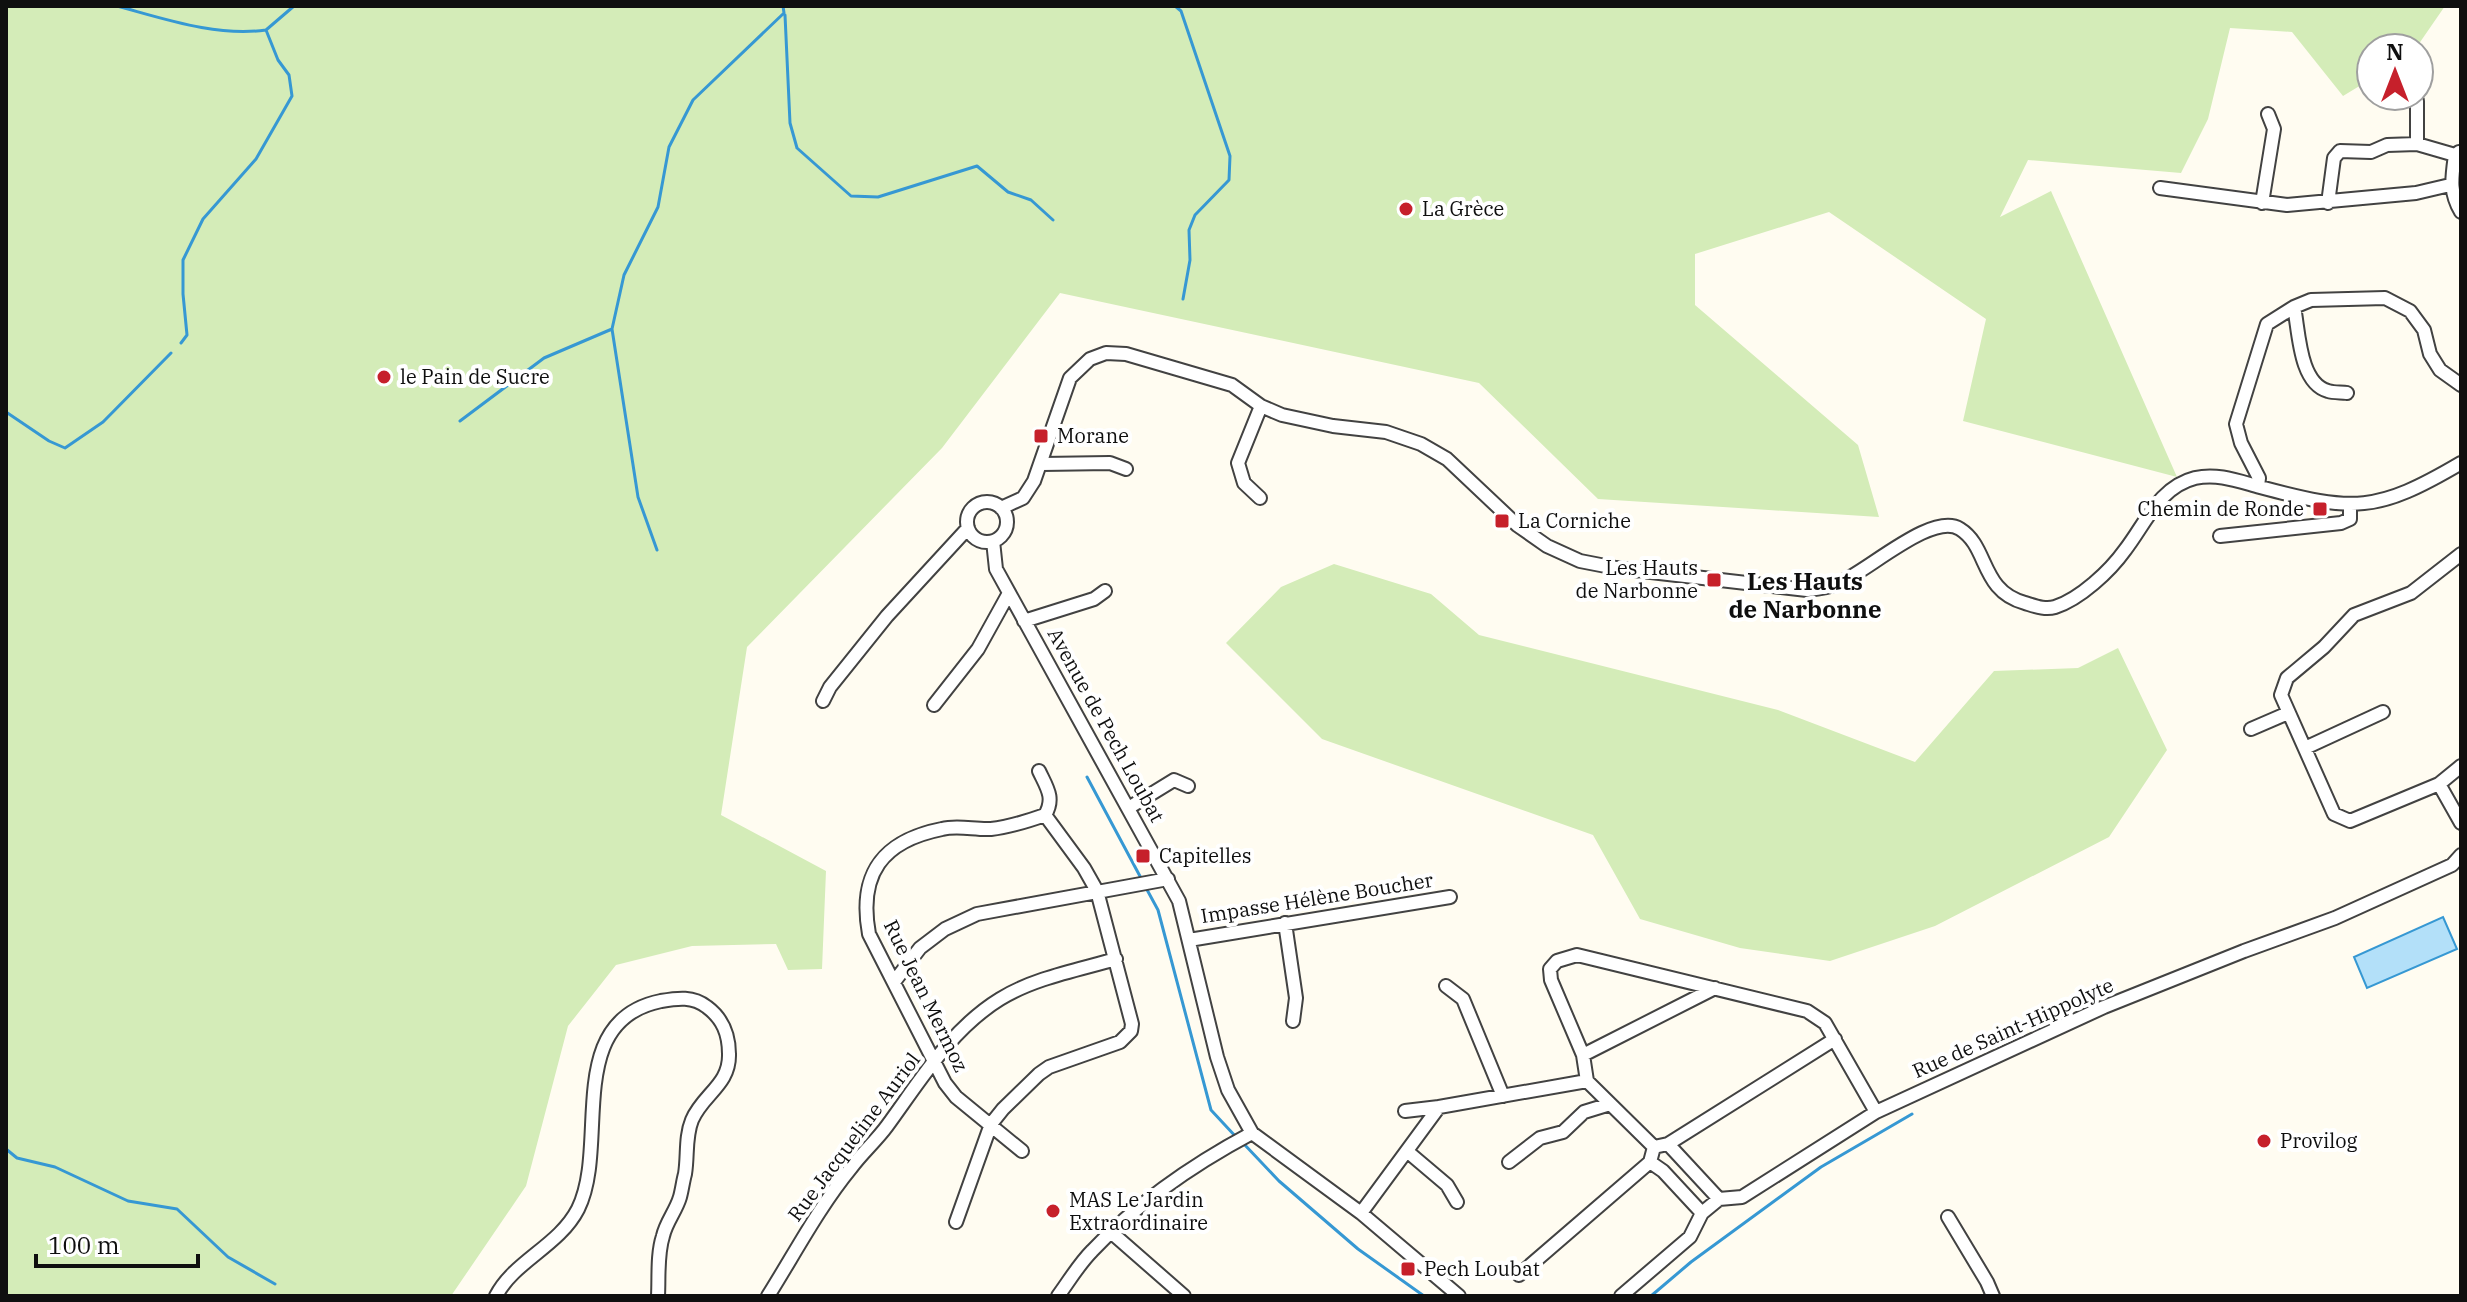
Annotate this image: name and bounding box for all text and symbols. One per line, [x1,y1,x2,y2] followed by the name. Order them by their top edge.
[2355,32,2435,112] north arrow
[2386,37,2404,66] text: N
[1422,195,1504,222] place label: La Grèce
[1397,200,1415,218] marker: La Grèce
[400,363,550,390] place label: le Pain de Sucre
[375,368,393,386] marker: le Pain de Sucre
[1057,422,1129,449] place label: Morane
[1032,427,1050,445] marker: Morane
[2137,495,2304,522] place label: Chemin de Ronde
[2311,500,2329,518] marker: Chemin de Ronde
[1518,507,1631,534] place label: La Corniche
[1493,512,1511,530] marker: La Corniche
[1576,554,1698,604] place label: Les Hauts de Narbonne
[1728,565,1882,625] district label: Les Hauts de Narbonne
[1705,571,1723,589] marker: Les Hauts de Narbonne
[1042,623,1171,827] street label: Avenue de Pech Loubat
[1159,842,1252,869] place label: Capitelles
[1134,847,1152,865] marker: Capitelles
[1199,866,1435,929] street label: Impasse Hélène Boucher
[878,915,975,1077] street label: Rue Jean Mermoz
[1908,971,2118,1084] street label: Rue de Saint-Hippolyte
[781,1047,926,1227] street label: Rue Jacqueline Auriol
[2280,1127,2358,1154] place label: Provilog
[2255,1132,2273,1150] marker: Provilog
[1069,1186,1208,1236] place label: MAS Le Jardin Extraordinaire
[1044,1202,1062,1220] marker: MAS Le Jardin Extraordinaire
[36,1218,198,1268] scale bar
[48,1229,120,1261] text: 100 m
[1424,1255,1540,1282] place label: Pech Loubat
[1399,1260,1417,1278] marker: Pech Loubat

